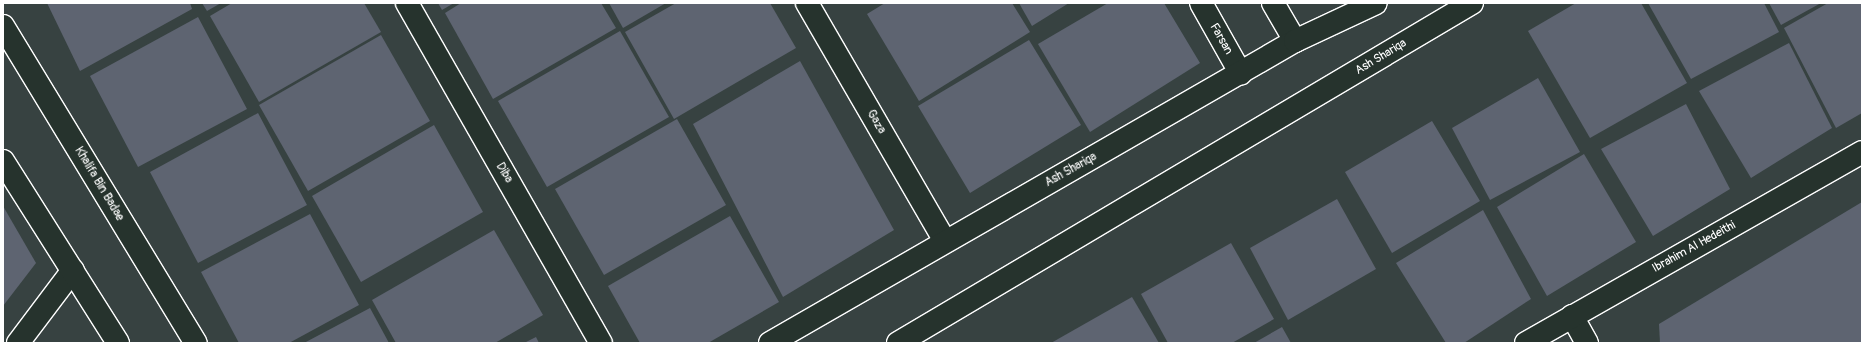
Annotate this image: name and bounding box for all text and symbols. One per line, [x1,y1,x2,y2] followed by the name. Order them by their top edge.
[1206,21,1236,57] street label: Farsan
[1353,36,1409,78] street label: Ash Shariqa
[863,107,889,137] street label: Gaza
[71,144,127,224] street label: Khalifa Bin Badae
[1042,150,1100,190] street label: Ash Shariqa
[492,160,516,186] street label: Diba
[1650,218,1738,276] street label: Ibrahim Al Hedeithi

